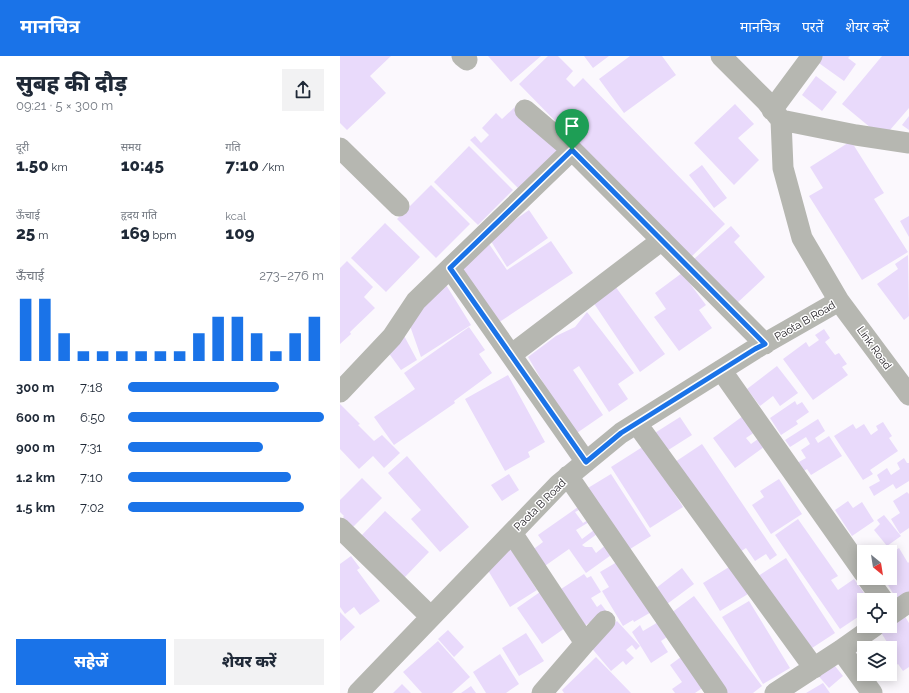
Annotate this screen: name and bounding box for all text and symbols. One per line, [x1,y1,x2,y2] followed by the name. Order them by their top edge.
[20,15,80,37] text: मानचित्र
[740,19,780,35] text: मानचित्र
[802,19,824,35] text: परतें
[846,19,889,35] text: शेयर करें
[282,69,324,111] button: share
[16,70,127,96] text: सुबह की दौड़
[16,98,113,113] text: 09:21 · 5 × 300 m
[555,109,589,150] pin
[561,115,583,137] icon: arrive
[16,141,29,154] text: दूरी
[121,141,141,154] text: समय
[225,141,241,154] text: गति
[16,155,49,175] text: 1.50
[121,155,164,175] text: 10:45
[225,155,259,175] text: 7:10
[49,161,68,174] text: km
[259,161,284,174] text: /km
[16,209,40,222] text: ऊँचाई
[121,209,157,222] text: हृदय गति
[225,210,246,223] text: kcal
[16,223,35,243] text: 25
[121,223,150,243] text: 169
[225,223,255,243] text: 109
[35,229,48,242] text: m
[150,229,176,242] text: bpm
[16,268,44,283] text: ऊँचाई
[259,268,324,283] text: 273–276 m
[772,298,838,344] street label: Paota B Road
[854,324,894,372] street label: Link Road
[16,380,54,395] text: 300 m
[80,380,103,395] text: 7:18
[16,410,55,425] text: 600 m
[80,410,105,425] text: 6:50
[16,440,55,455] text: 900 m
[80,440,102,455] text: 7:31
[16,470,55,485] text: 1.2 km
[80,470,103,485] text: 7:10
[511,476,569,534] street label: Paota B Road
[16,500,55,515] text: 1.5 km
[80,500,104,515] text: 7:02
[857,545,897,585] north arrow
[857,545,897,681] map controls
[857,593,897,633] button: locate
[16,639,166,685] button: सहेजें
[174,639,324,685] button: शेयर करें
[857,641,897,681] button: layers

